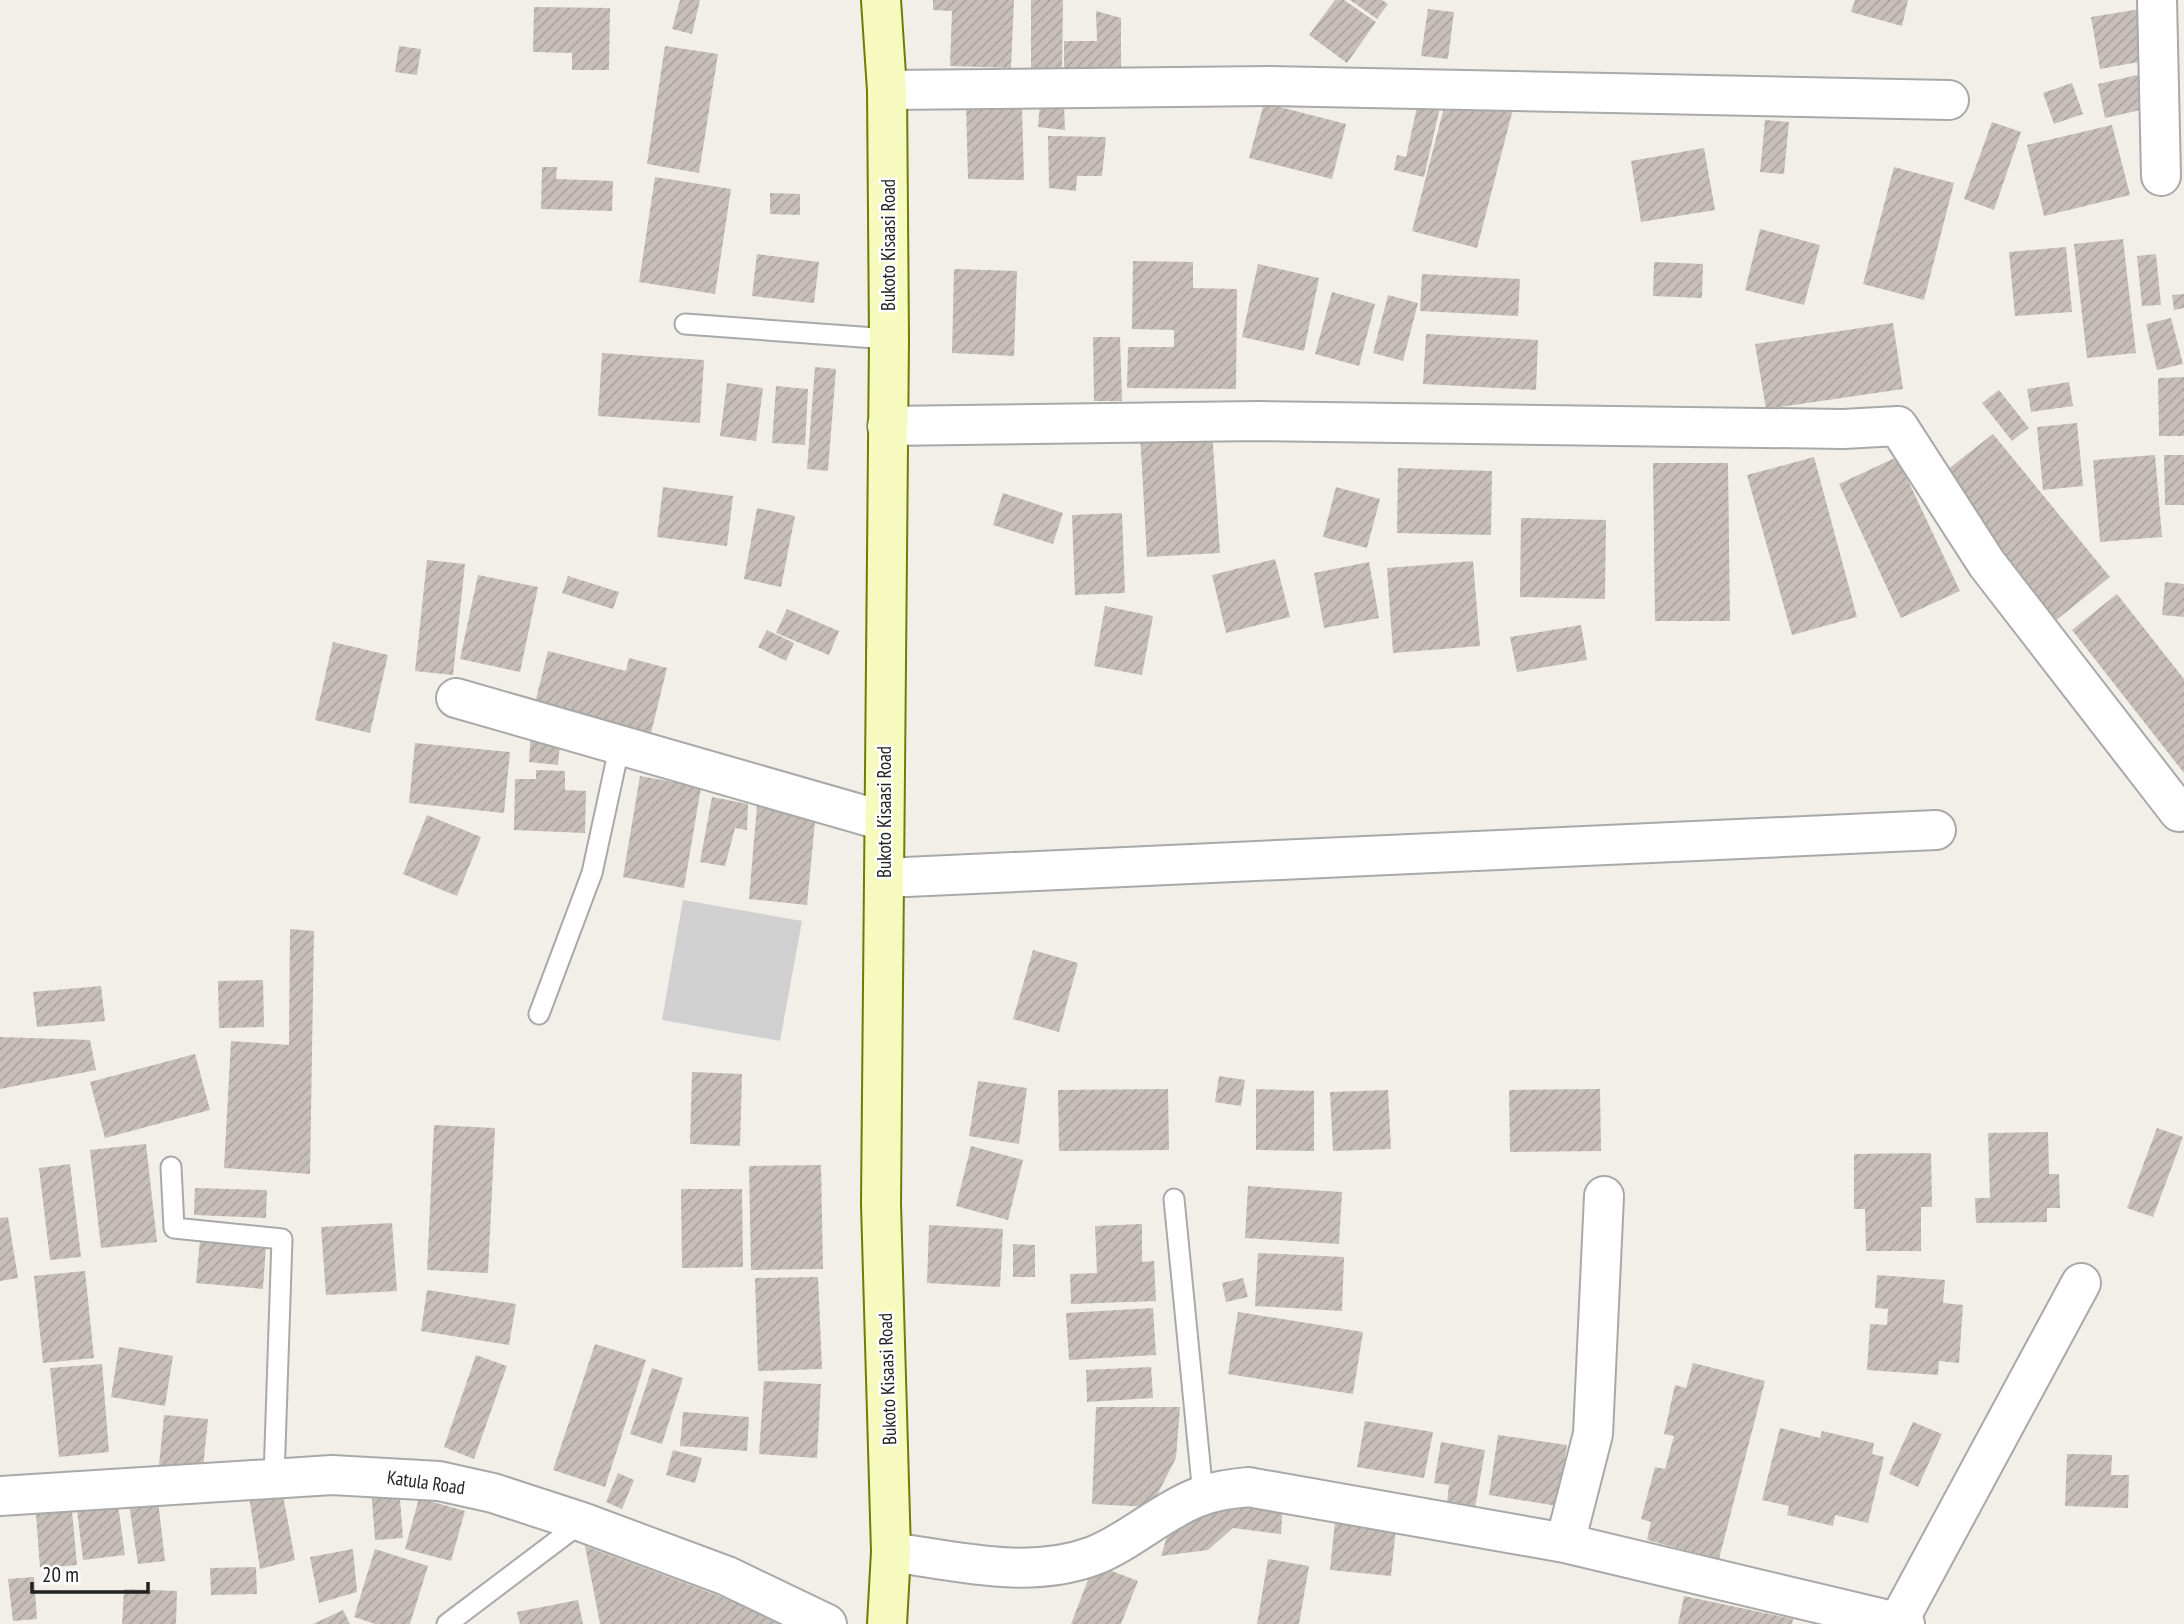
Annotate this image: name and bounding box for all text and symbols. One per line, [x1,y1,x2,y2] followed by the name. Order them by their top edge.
[876,179,900,311] street label: Bukoto Kisaasi Road
[872,746,896,878] street label: Bukoto Kisaasi Road
[873,1313,901,1445] street label: Bukoto Kisaasi Road
[385,1465,467,1499] street label: Katula Road
[32,1550,147,1594] scale bar
[42,1561,79,1588] text: 20 m

